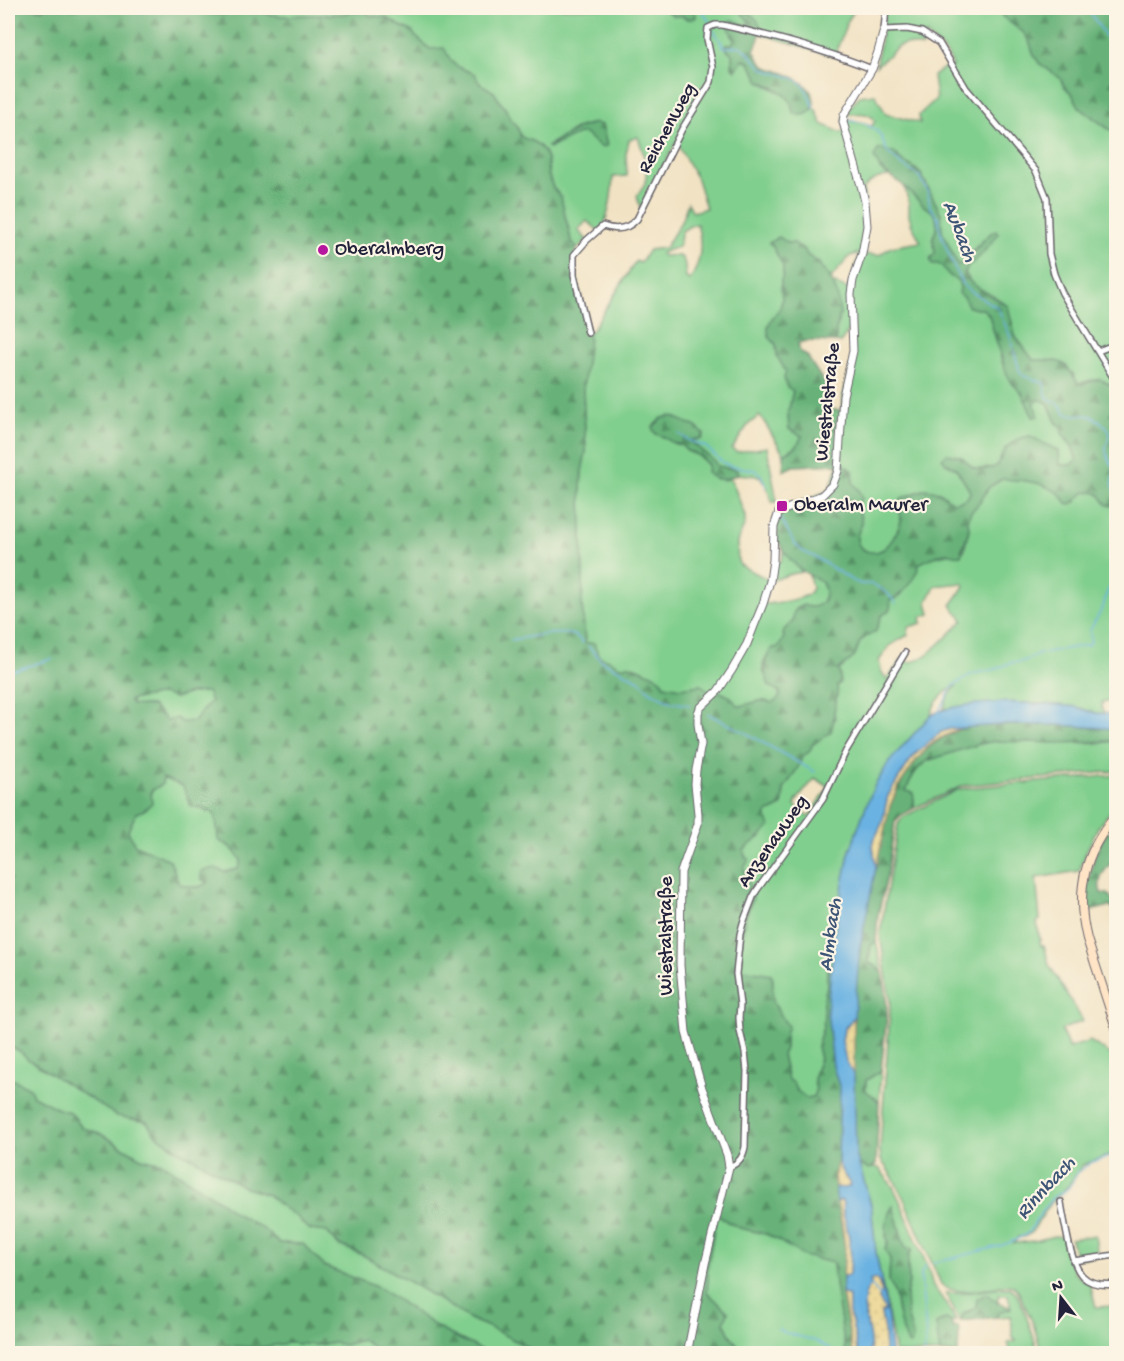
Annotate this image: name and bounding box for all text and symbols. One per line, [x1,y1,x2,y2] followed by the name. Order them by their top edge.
[634,80,702,178] street label: Reichenweg
[935,198,981,267] water label: Aubach
[335,239,444,262] place label: Oberalmberg
[316,243,330,257] marker: Oberalmberg
[811,341,847,462] street label: Wiestalstraße
[794,495,929,518] place label: Oberalm Maurer
[775,499,789,513] marker: Oberalm Maurer
[734,791,814,893] street label: Anzenauweg
[656,876,679,995] street label: Wiestalstraße
[815,896,850,973] water label: Almbach
[1012,1152,1083,1226] water label: Rinnbach
[1031,1268,1091,1328] north arrow
[1050,1276,1066,1298] text: N

